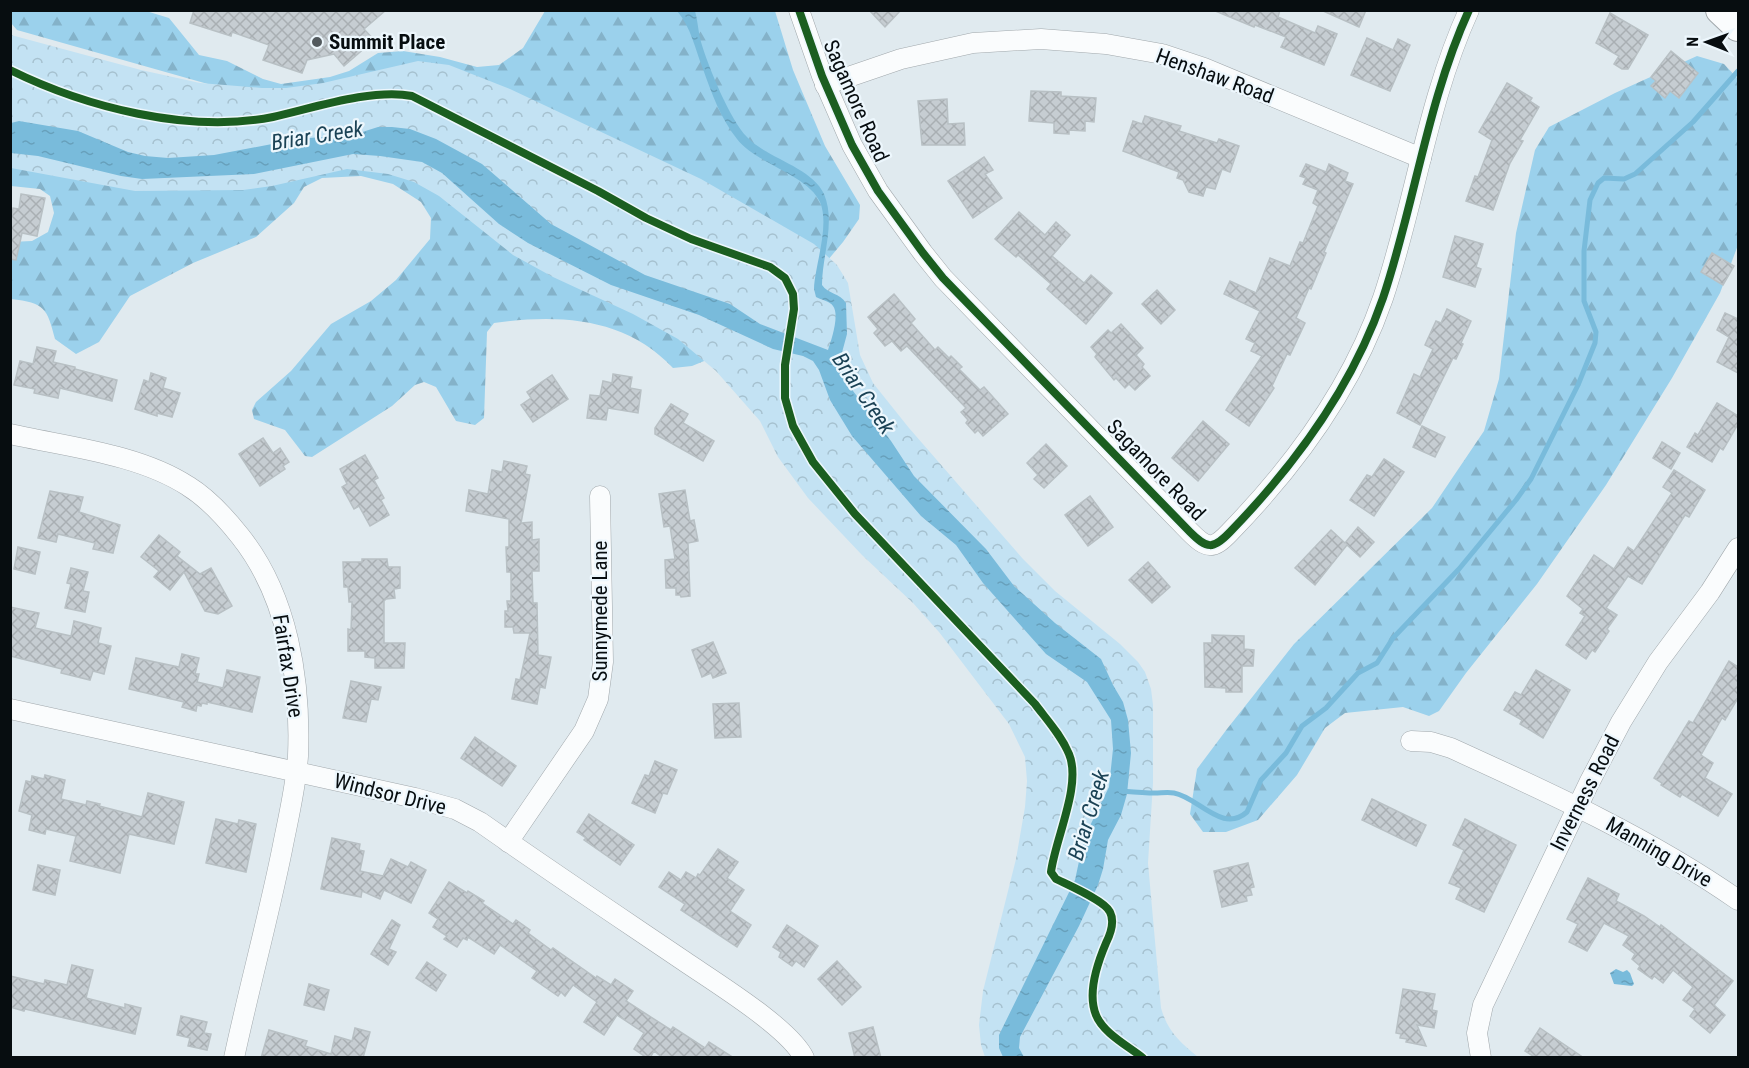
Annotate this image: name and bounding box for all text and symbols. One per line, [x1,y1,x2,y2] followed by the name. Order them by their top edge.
[1677,12,1737,72] north arrow
[329,30,445,54] place label: Summit Place
[310,35,324,49] marker: Summit Place
[818,36,894,166] street label: Sagamore Road
[1683,37,1702,47] text: N
[1153,44,1277,108] street label: Henshaw Road
[269,116,365,155] water label: Briar Creek
[827,348,900,439] water label: Briar Creek
[1102,415,1210,525] street label: Sagamore Road
[588,540,612,681] street label: Sunnymede Lane
[268,613,308,719] street label: Fairfax Drive
[1546,731,1624,855] street label: Inverness Road
[1063,767,1114,863] water label: Briar Creek
[331,768,449,820] street label: Windsor Drive
[1602,812,1716,892] street label: Manning Drive

